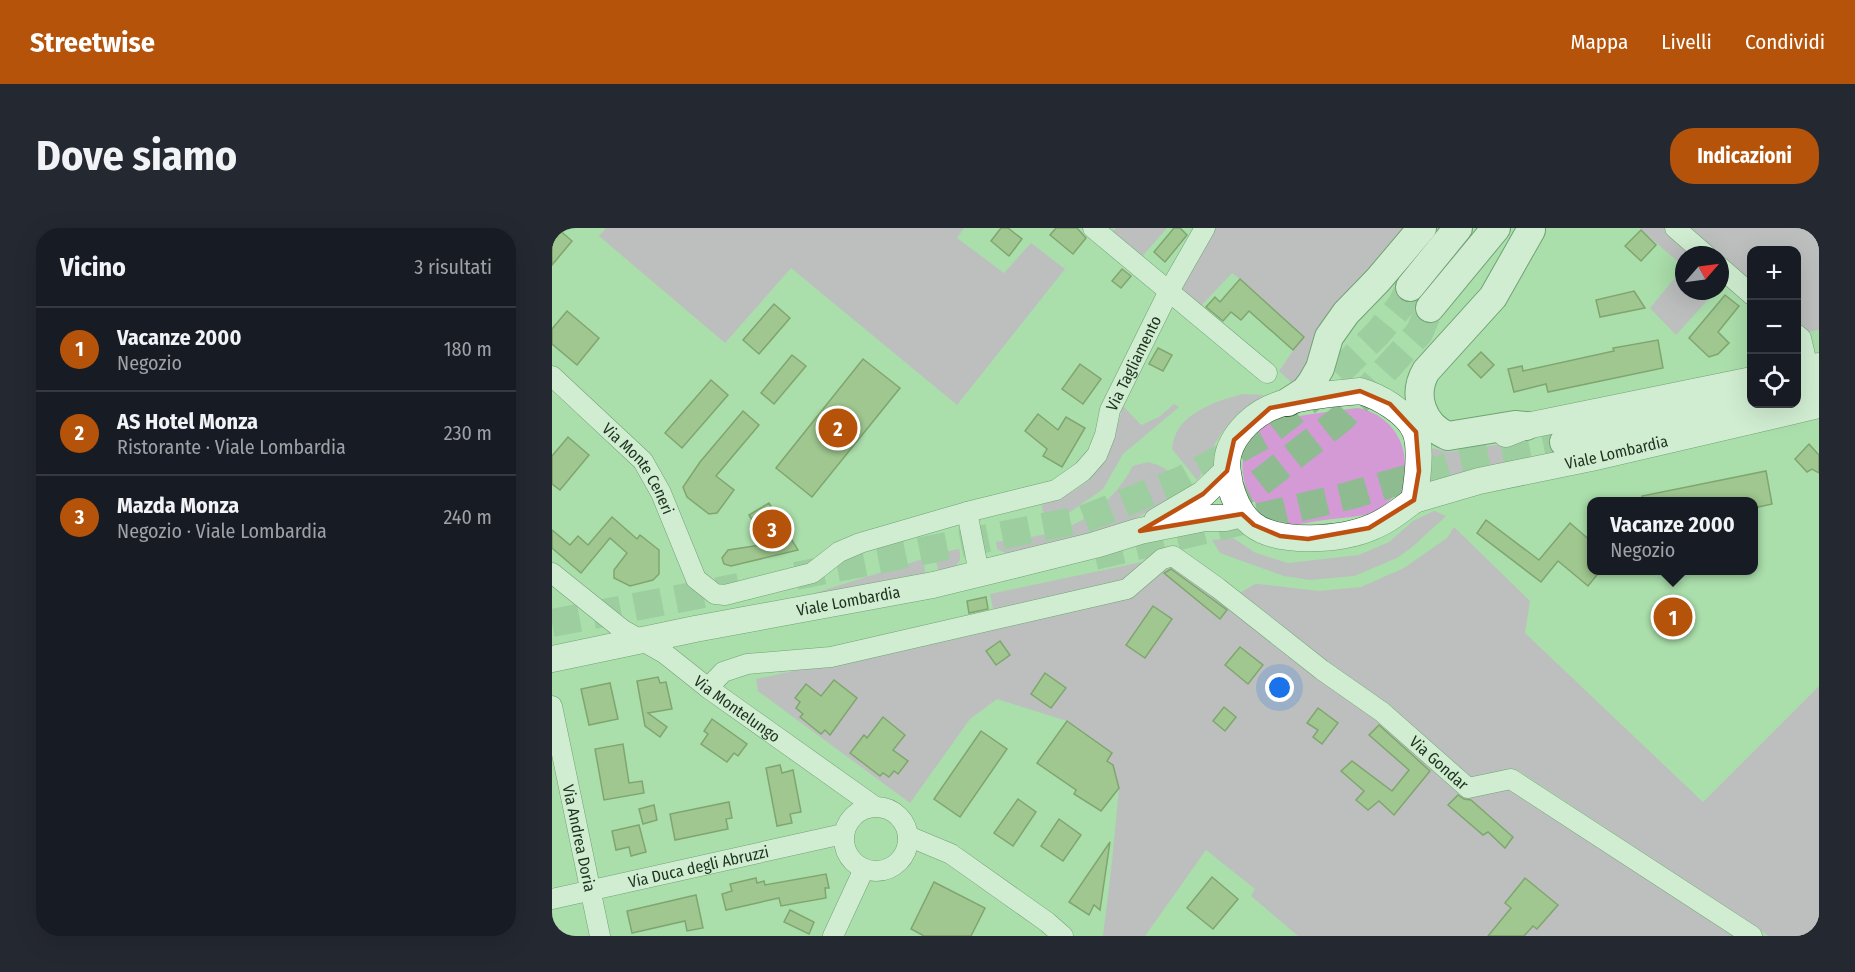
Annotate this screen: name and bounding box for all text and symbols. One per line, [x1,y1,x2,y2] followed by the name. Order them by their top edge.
[30,26,155,59] text: Streetwise
[1571,29,1628,55] text: Mappa
[1661,29,1712,55] text: Livelli
[1745,29,1825,55] text: Condividi
[1670,128,1819,184] button: Indicazioni
[36,131,237,181] text: Dove siamo
[1675,246,1729,300] north arrow
[1747,246,1801,408] map controls
[1747,246,1801,300] button: +
[60,252,126,283] text: Vicino
[414,255,492,279] text: 3 risultati
[1747,300,1801,354] button: −
[1102,312,1165,414] street label: Via Tagliamento
[117,324,241,351] text: Vacanze 2000
[75,337,84,361] text: 1
[444,337,492,361] text: 180 m
[117,351,182,375] text: Negozio
[1747,354,1801,408] button: locate
[818,406,858,450] pin: 2
[117,408,258,435] text: AS Hotel Monza
[598,419,678,517] street label: Via Monte Ceneri
[75,421,84,445] text: 2
[444,421,492,445] text: 230 m
[1563,431,1670,473] street label: Viale Lombardia
[117,435,346,459] text: Ristorante · Viale Lombardia
[117,492,239,519] text: Mazda Monza
[1587,497,1758,575] popup
[75,505,84,529] text: 3
[443,505,492,529] text: 240 m
[752,506,792,552] pin: 3
[1610,511,1735,538] text: Vacanze 2000
[117,519,327,543] text: Negozio · Viale Lombardia
[1610,538,1675,562] text: Negozio
[795,582,902,620] street label: Viale Lombardia
[1654,594,1692,640] pin: 1
[690,672,784,746] street label: Via Montelungo
[1265,673,1294,702] your location
[1406,732,1472,794] street label: Via Gondar
[559,783,600,894] street label: Via Andrea Doria
[626,842,771,892] street label: Via Duca degli Abruzzi

